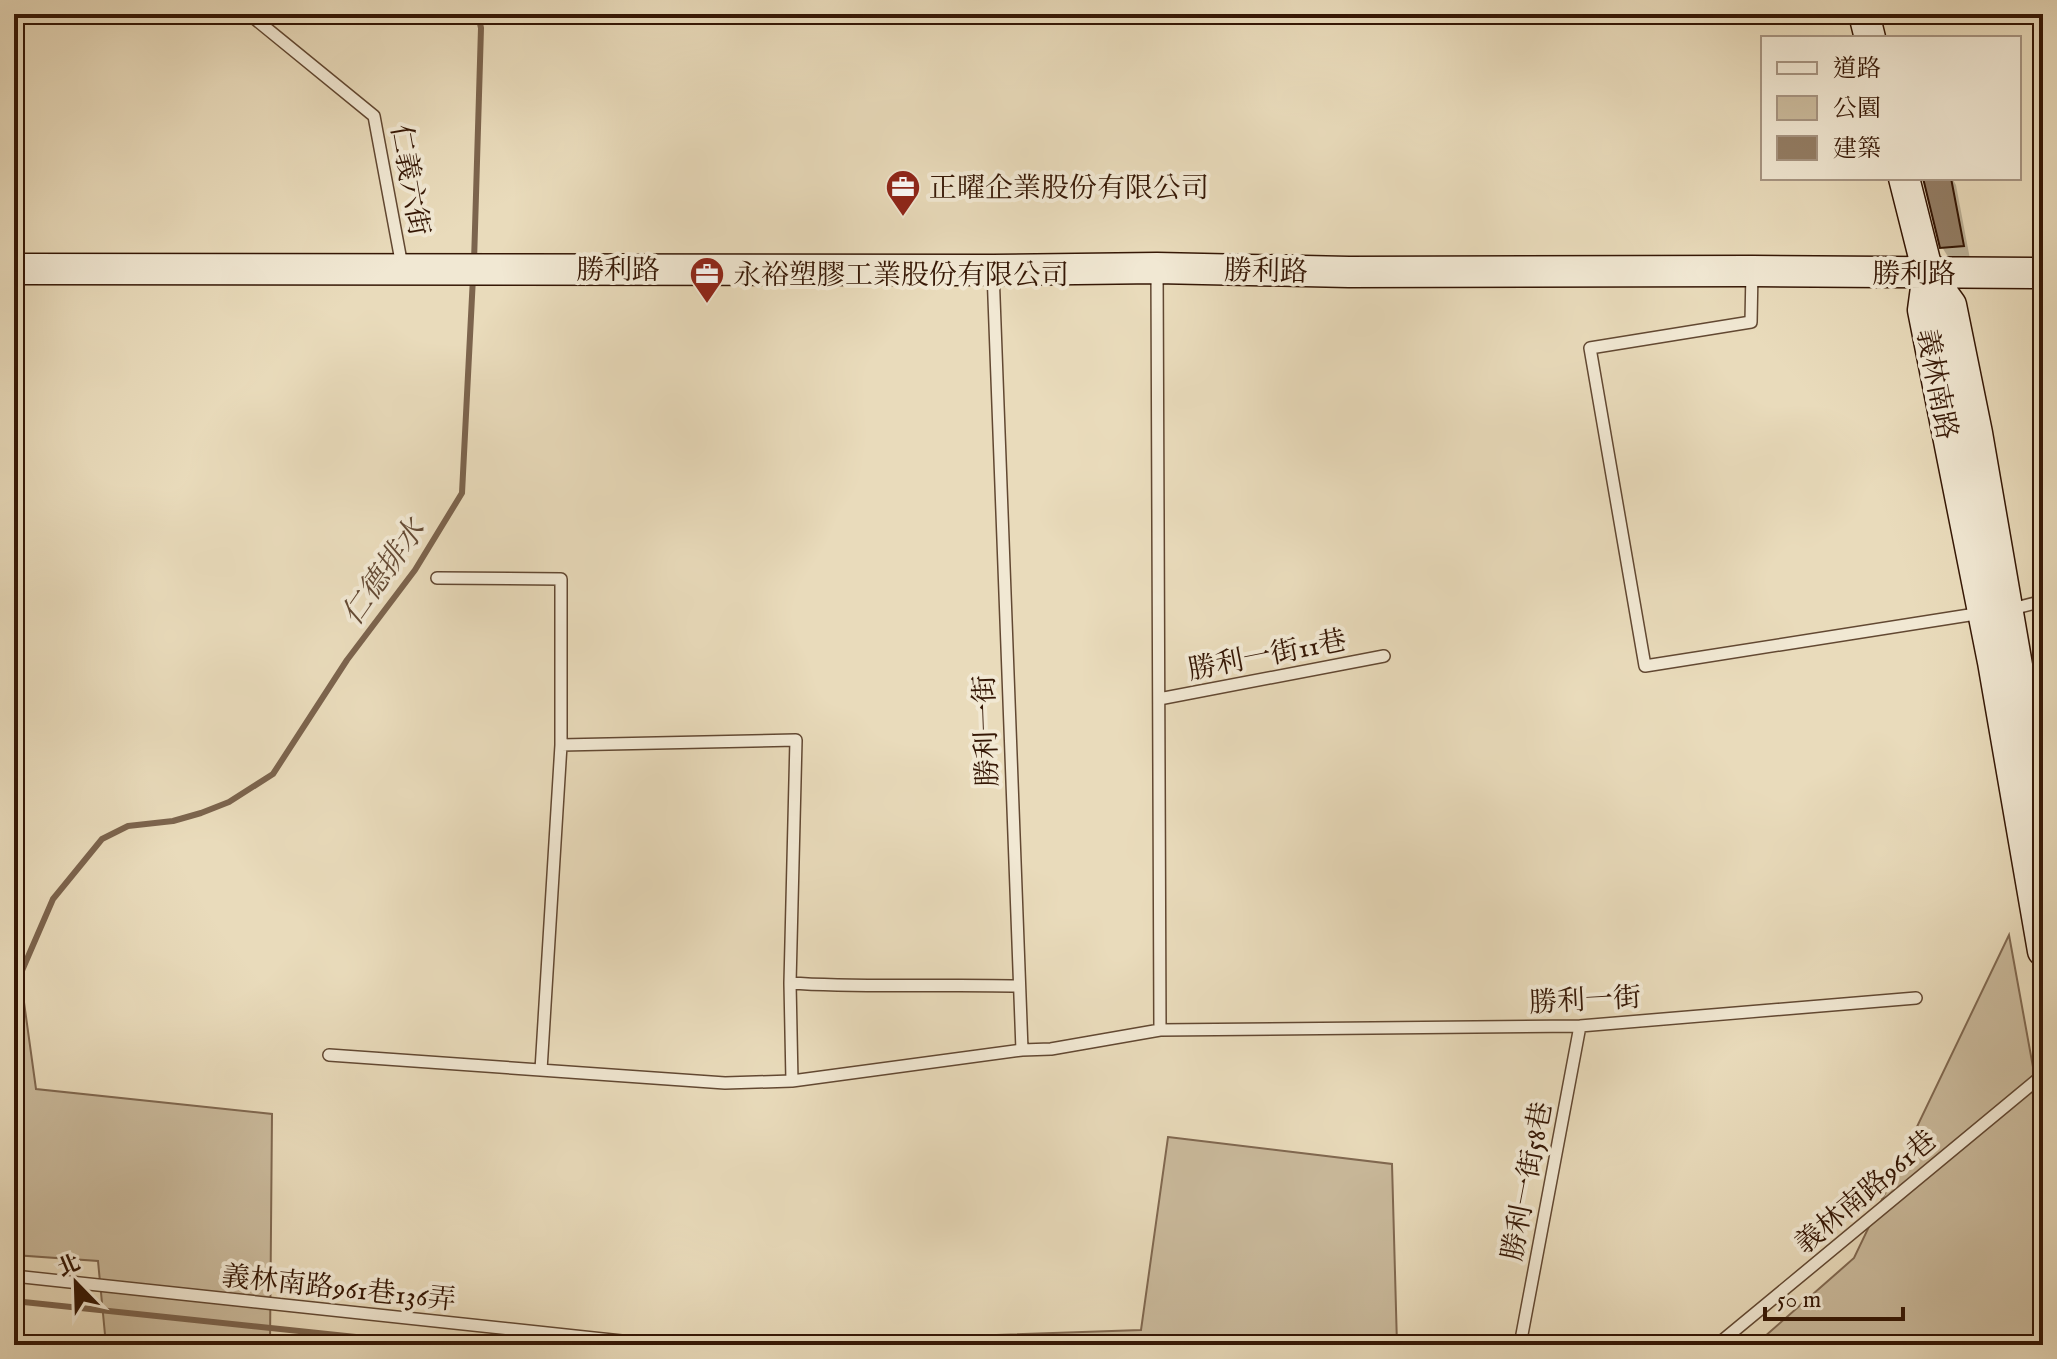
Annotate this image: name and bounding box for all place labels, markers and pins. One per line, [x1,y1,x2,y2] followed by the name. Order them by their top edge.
[884,168,922,218] office icon: 正曜企業股份有限公司
[929,172,1209,207] place label: 正曜企業股份有限公司
[688,255,726,305] office icon: 永裕塑膠工業股份有限公司
[733,259,1069,294] place label: 永裕塑膠工業股份有限公司

